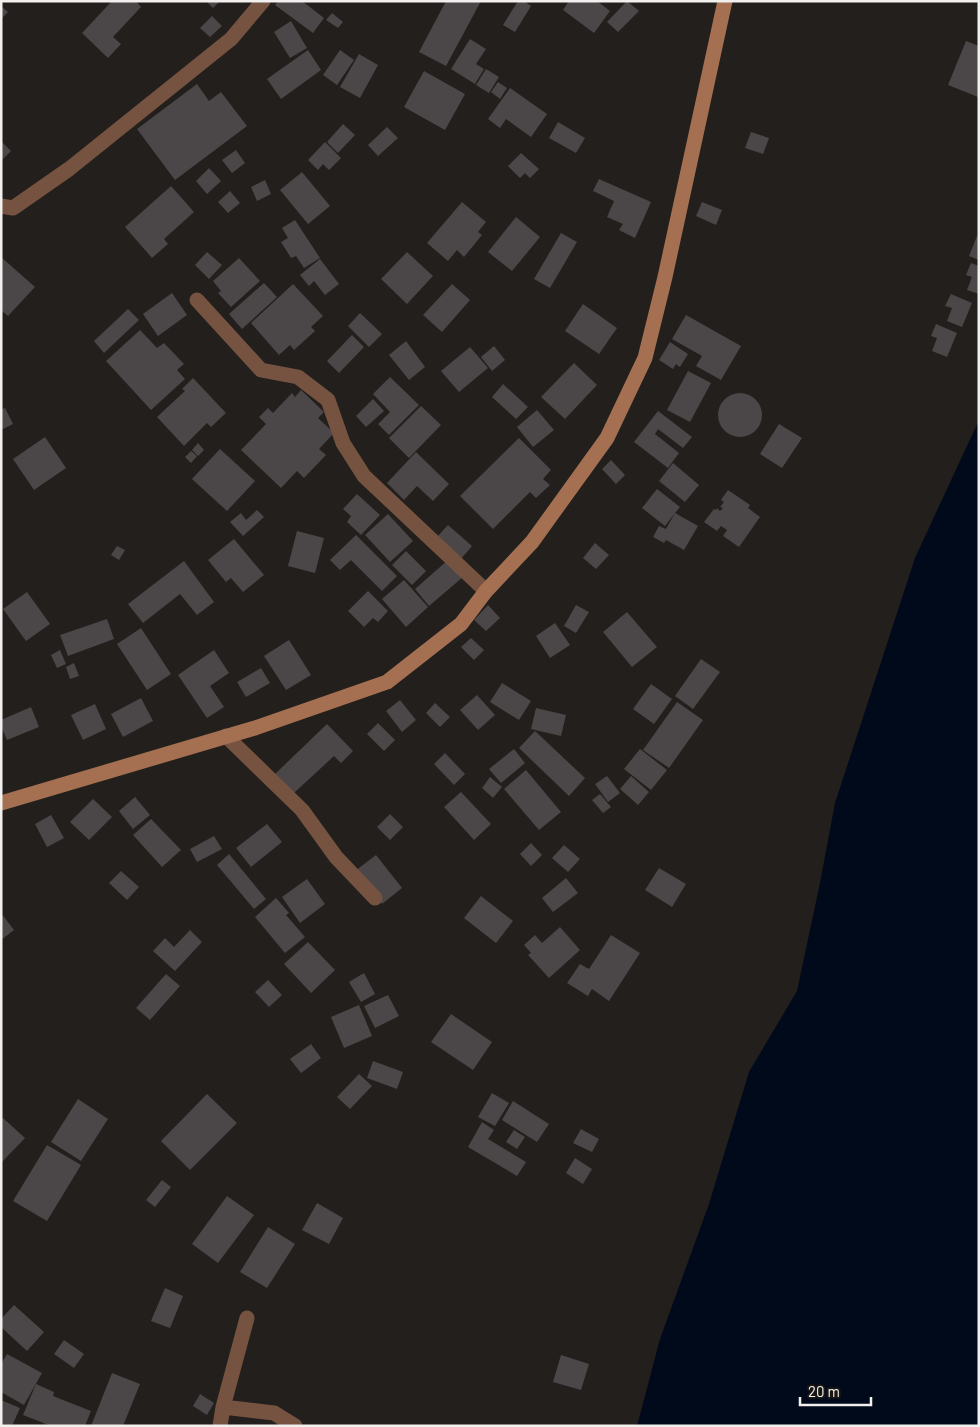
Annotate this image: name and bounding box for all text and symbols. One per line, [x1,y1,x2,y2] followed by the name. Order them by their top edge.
[800,1374,871,1406] scale bar
[808,1382,840,1400] text: 20 m

